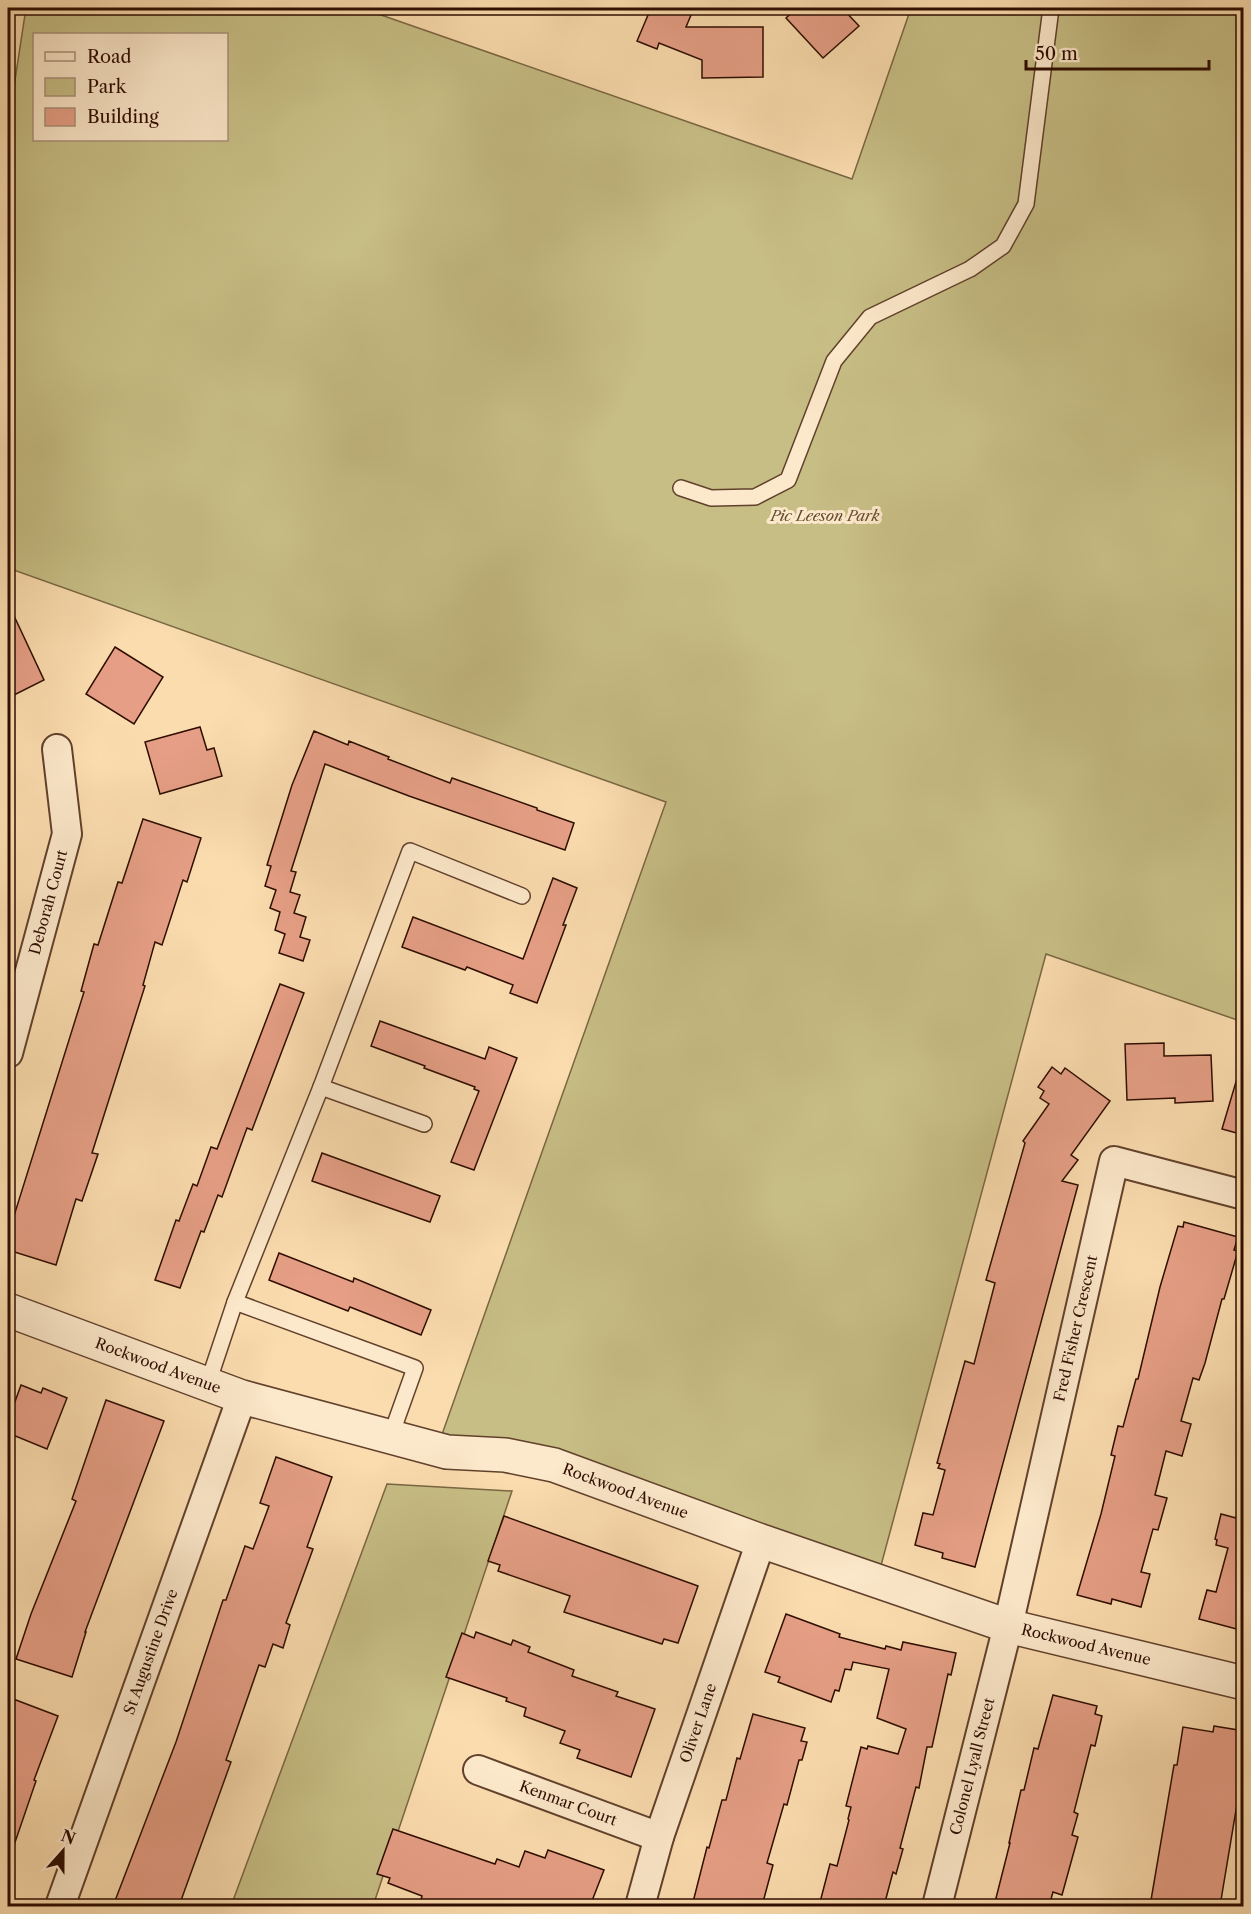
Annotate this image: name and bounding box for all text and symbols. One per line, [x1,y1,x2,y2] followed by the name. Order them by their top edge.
[33,33,228,141] legend
[1026,33,1209,71] scale bar
[1035,43,1078,65] text: 50 m
[87,46,132,68] text: Road
[87,76,128,98] text: Park
[87,106,159,128] text: Building
[770,506,880,525] park label: Pic Leeson Park
[25,847,72,957] street label: Deborah Court
[1049,1253,1101,1403] street label: Fred Fisher Crescent
[93,1333,224,1397] street label: Rockwood Avenue
[560,1459,691,1522] street label: Rockwood Avenue
[119,1586,182,1717] street label: St Augustine Drive
[1019,1620,1153,1669] street label: Rockwood Avenue
[675,1681,720,1765] street label: Oliver Lane
[945,1695,999,1837] street label: Colonel Lyall Street
[517,1776,620,1830] street label: Kenmar Court
[33,1821,93,1881] north arrow
[58,1825,79,1849] text: N

